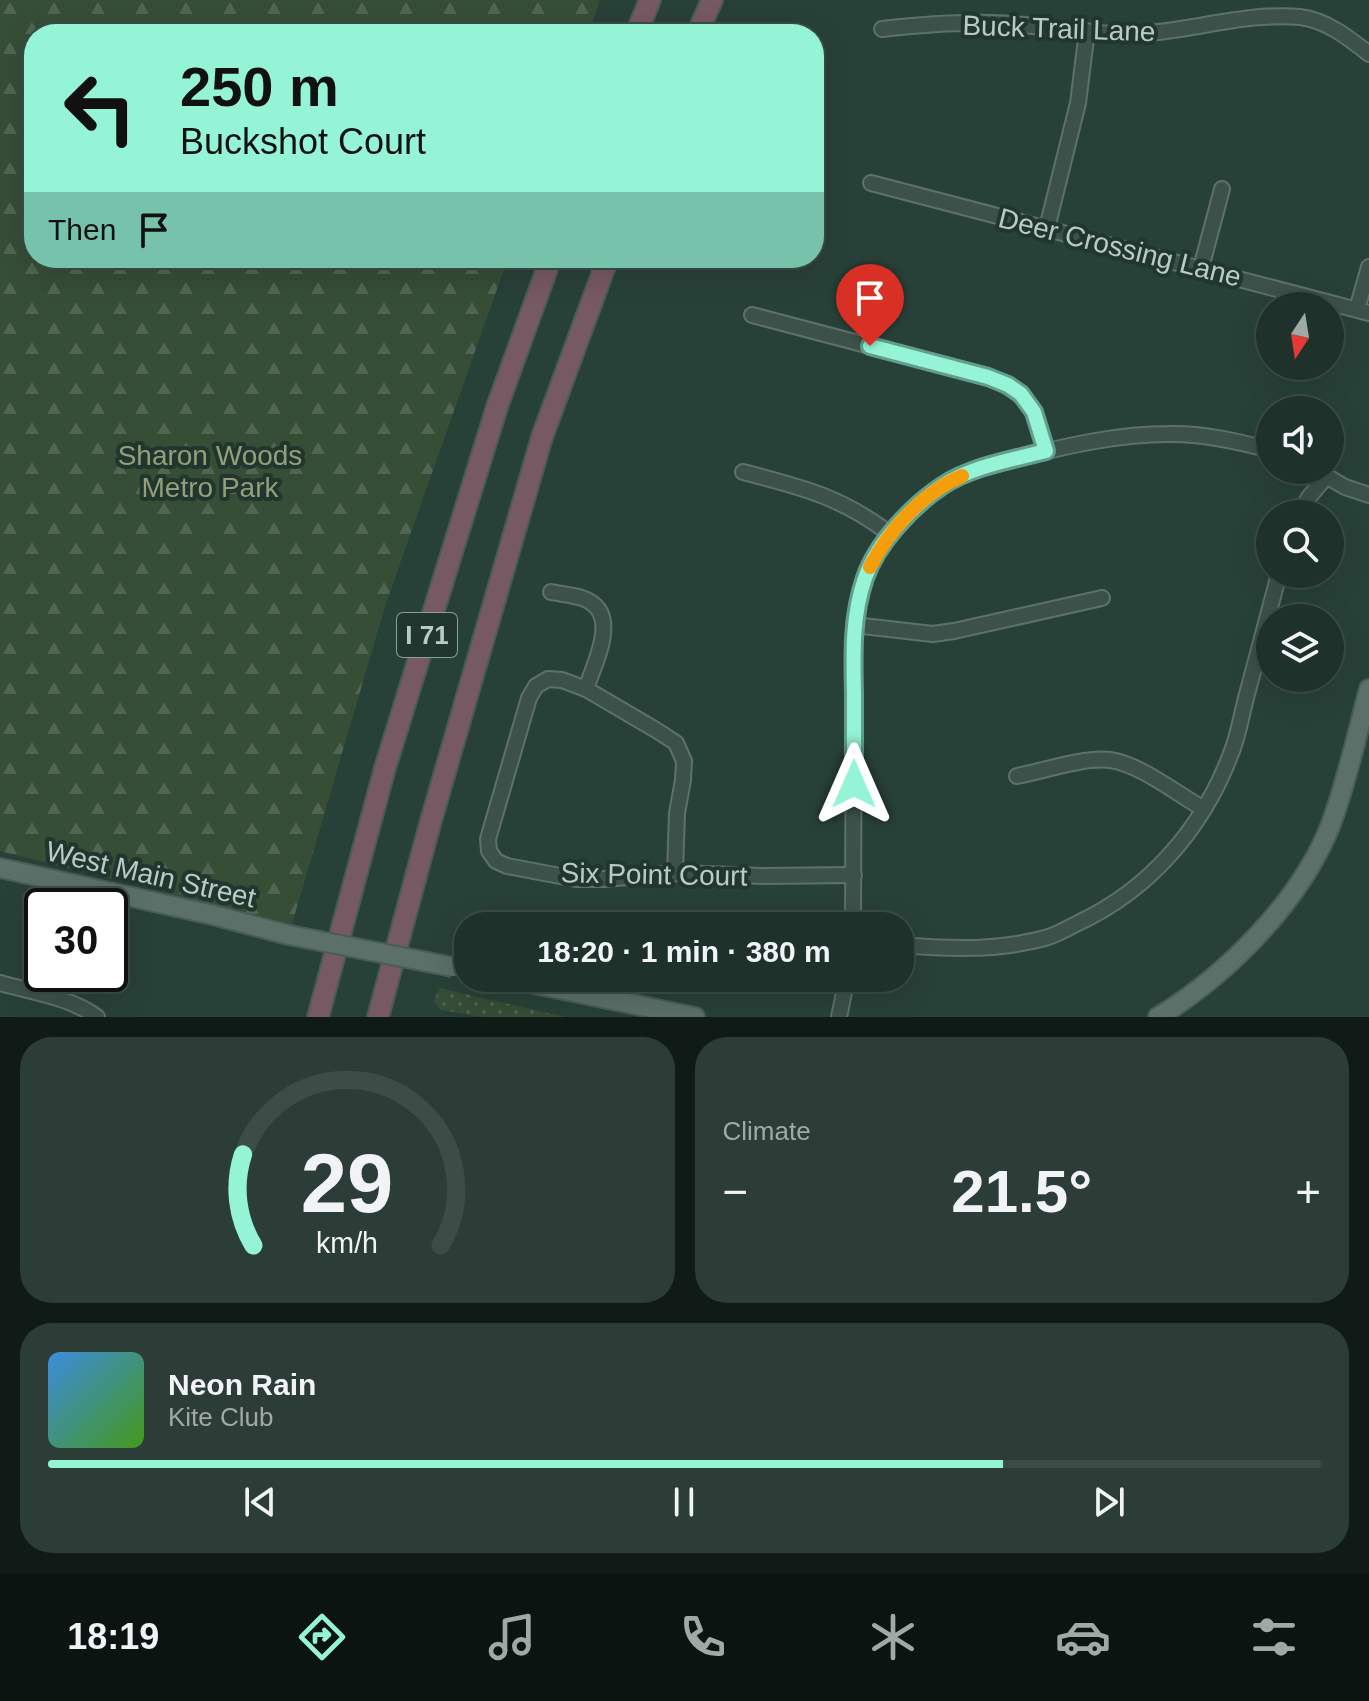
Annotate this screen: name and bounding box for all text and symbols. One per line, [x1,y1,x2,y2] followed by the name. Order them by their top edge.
[962,10,1156,47] street label: Buck Trail Lane
[180,55,339,118] text: 250 m
[48,56,152,160] icon: left
[180,121,426,162] text: Buckshot Court
[995,202,1244,293] street label: Deer Crossing Lane
[132,208,176,252] icon: arrive
[48,213,116,246] text: Then
[836,264,904,346] pin
[848,276,892,320] icon: arrive
[1256,292,1344,380] north arrow
[1256,292,1344,692] map controls
[1256,396,1344,484] button: sound
[118,440,302,503] park label: Sharon Woods Metro Park
[1256,500,1344,588] button: search
[1256,604,1344,692] button: layers
[397,613,457,657] road number: I 71
[812,742,896,826] position arrow
[43,835,259,914] street label: West Main Street
[560,857,748,892] street label: Six Point Court
[24,888,128,992] speed limit sign: 30
[537,935,831,968] text: 18:20 · 1 min · 380 m
[723,1116,811,1146] text: Climate
[301,1137,394,1230] text: 29
[951,1158,1092,1225] text: 21.5°
[723,1167,748,1216] text: −
[1295,1167,1321,1216] text: +
[316,1227,378,1259] text: km/h
[168,1368,316,1401] text: Neon Rain
[168,1402,274,1432] text: Kite Club
[238,1480,282,1524] icon: previous
[662,1480,706,1524] icon: pause
[1087,1480,1131,1524] icon: next
[294,1609,350,1665] icon: directions
[484,1609,540,1665] icon: music
[675,1609,731,1665] icon: phone
[865,1609,921,1665] icon: climate
[1055,1609,1111,1665] icon: car
[1246,1609,1302,1665] icon: filters
[67,1616,159,1657] text: 18:19

